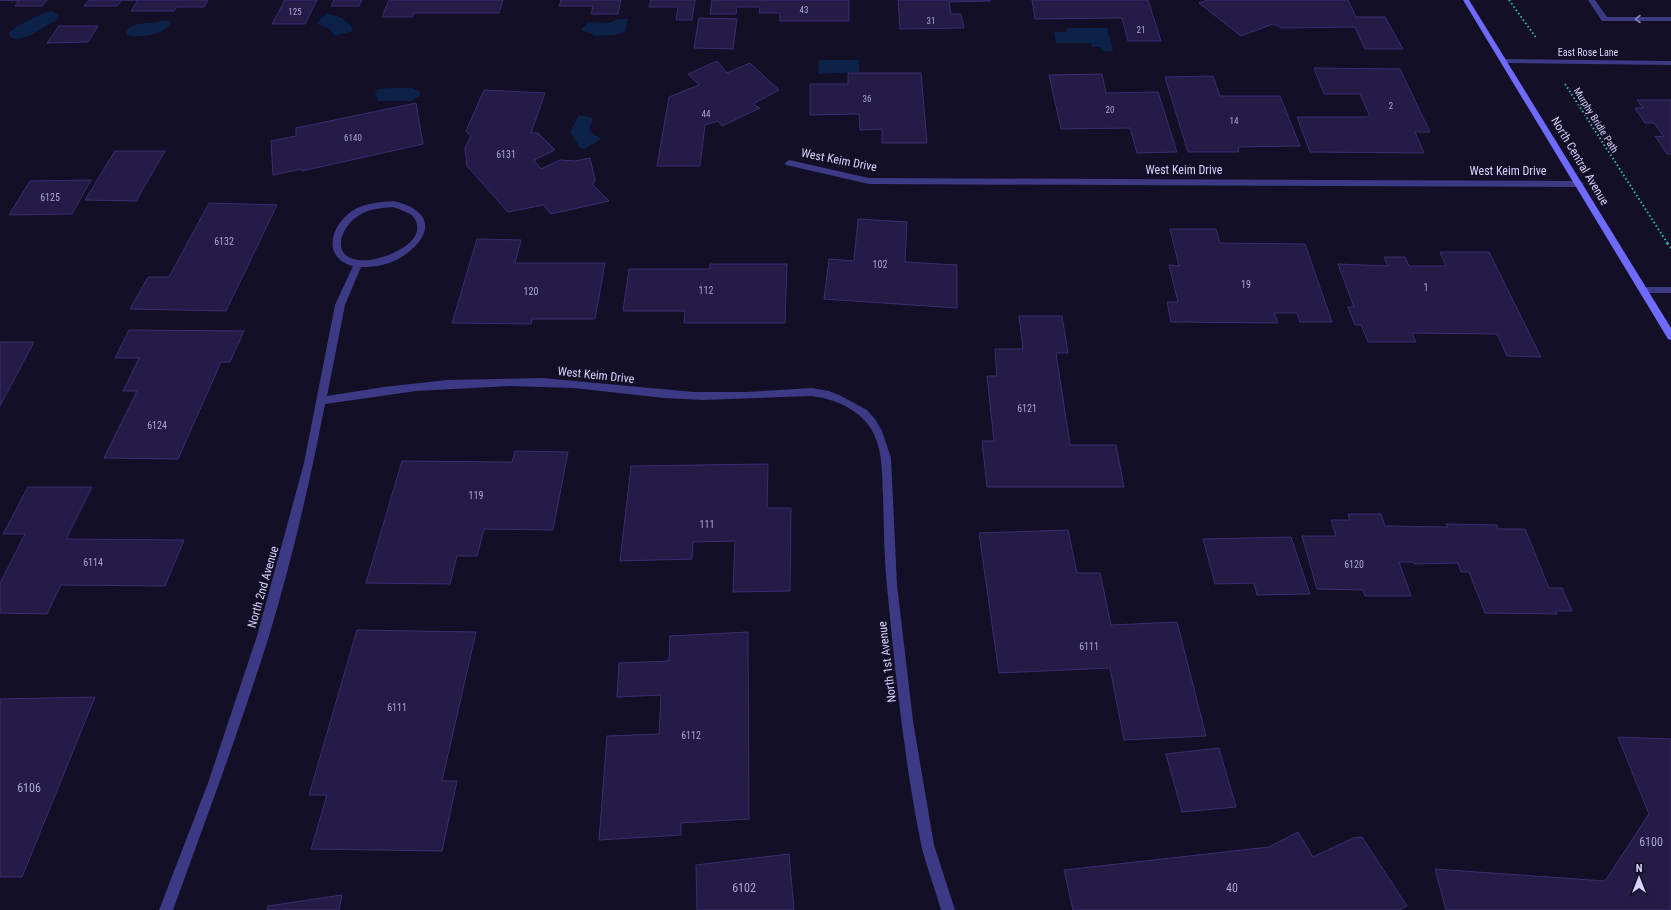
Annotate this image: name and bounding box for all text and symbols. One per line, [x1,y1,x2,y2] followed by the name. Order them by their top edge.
[800,5,808,15] house number: 43
[288,7,302,17] house number: 125
[1635,15,1641,23] one-way arrow
[927,16,935,26] house number: 31
[1137,25,1145,35] house number: 21
[1558,47,1619,58] street label: East Rose Lane
[1572,85,1621,155] street label: Murphy Bridle Path
[863,94,871,104] house number: 36
[1389,101,1394,111] house number: 2
[1106,105,1114,115] house number: 20
[702,109,711,119] house number: 44
[1548,114,1612,208] street label: North Central Avenue
[1230,116,1239,126] house number: 14
[344,133,362,143] house number: 6140
[800,146,878,174] street label: West Keim Drive
[496,149,516,160] house number: 6131
[1146,163,1223,177] street label: West Keim Drive
[1470,164,1547,178] street label: West Keim Drive
[40,192,60,203] house number: 6125
[214,236,234,247] house number: 6132
[873,259,887,270] house number: 102
[1241,279,1251,290] house number: 19
[1424,282,1428,293] house number: 1
[699,285,713,296] house number: 112
[524,286,538,297] house number: 120
[557,364,635,386] street label: West Keim Drive
[1017,403,1037,414] house number: 6121
[147,420,167,431] house number: 6124
[469,490,483,501] house number: 119
[700,519,714,530] house number: 111
[245,544,281,630] street label: North 2nd Avenue
[83,557,103,568] house number: 6114
[1344,559,1364,570] house number: 6120
[875,620,899,703] street label: North 1st Avenue
[1079,641,1099,652] house number: 6111
[387,702,407,713] house number: 6111
[681,730,701,741] house number: 6112
[17,781,41,795] house number: 6106
[1639,835,1663,849] house number: 6100
[1619,858,1659,898] north arrow
[1636,862,1643,875] text: N
[732,881,756,895] house number: 6102
[1226,881,1238,895] house number: 40

